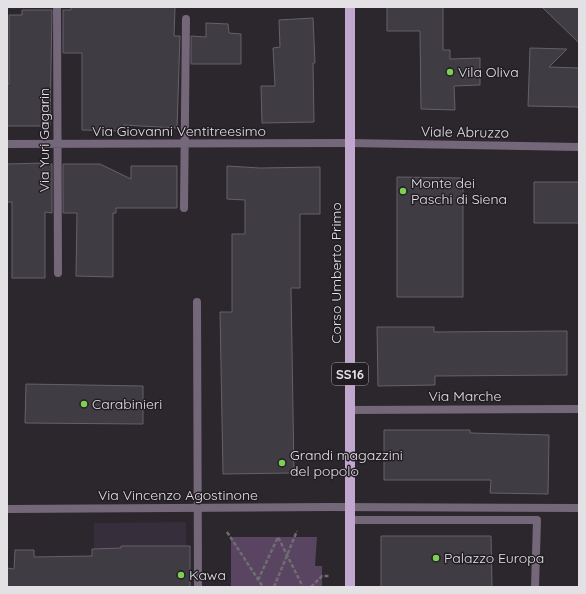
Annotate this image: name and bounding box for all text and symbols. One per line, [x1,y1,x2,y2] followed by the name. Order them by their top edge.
[458,63,519,81] place label: Vila Oliva
[445,67,455,77] marker: Vila Oliva
[35,88,53,192] street label: Via Yuri Gagarin
[92,122,266,140] street label: Via Giovanni Ventitreesimo
[421,122,509,142] street label: Viale Abruzzo
[411,174,507,208] place label: Monte dei Paschi di Siena
[398,186,408,196] marker: Monte dei Paschi di Siena
[327,202,345,344] street label: Corso Umberto Primo
[332,363,368,385] road number: SS16
[429,387,502,405] street label: Via Marche
[92,395,162,413] place label: Carabinieri
[79,399,89,409] marker: Carabinieri
[290,446,403,480] place label: Grandi magazzini del popolo
[277,458,287,468] marker: Grandi magazzini del popolo
[98,486,258,504] street label: Via Vincenzo Agostinone
[444,549,544,567] place label: Palazzo Europa
[431,553,441,563] marker: Palazzo Europa
[189,566,226,584] place label: Kawa
[176,570,186,580] marker: Kawa

